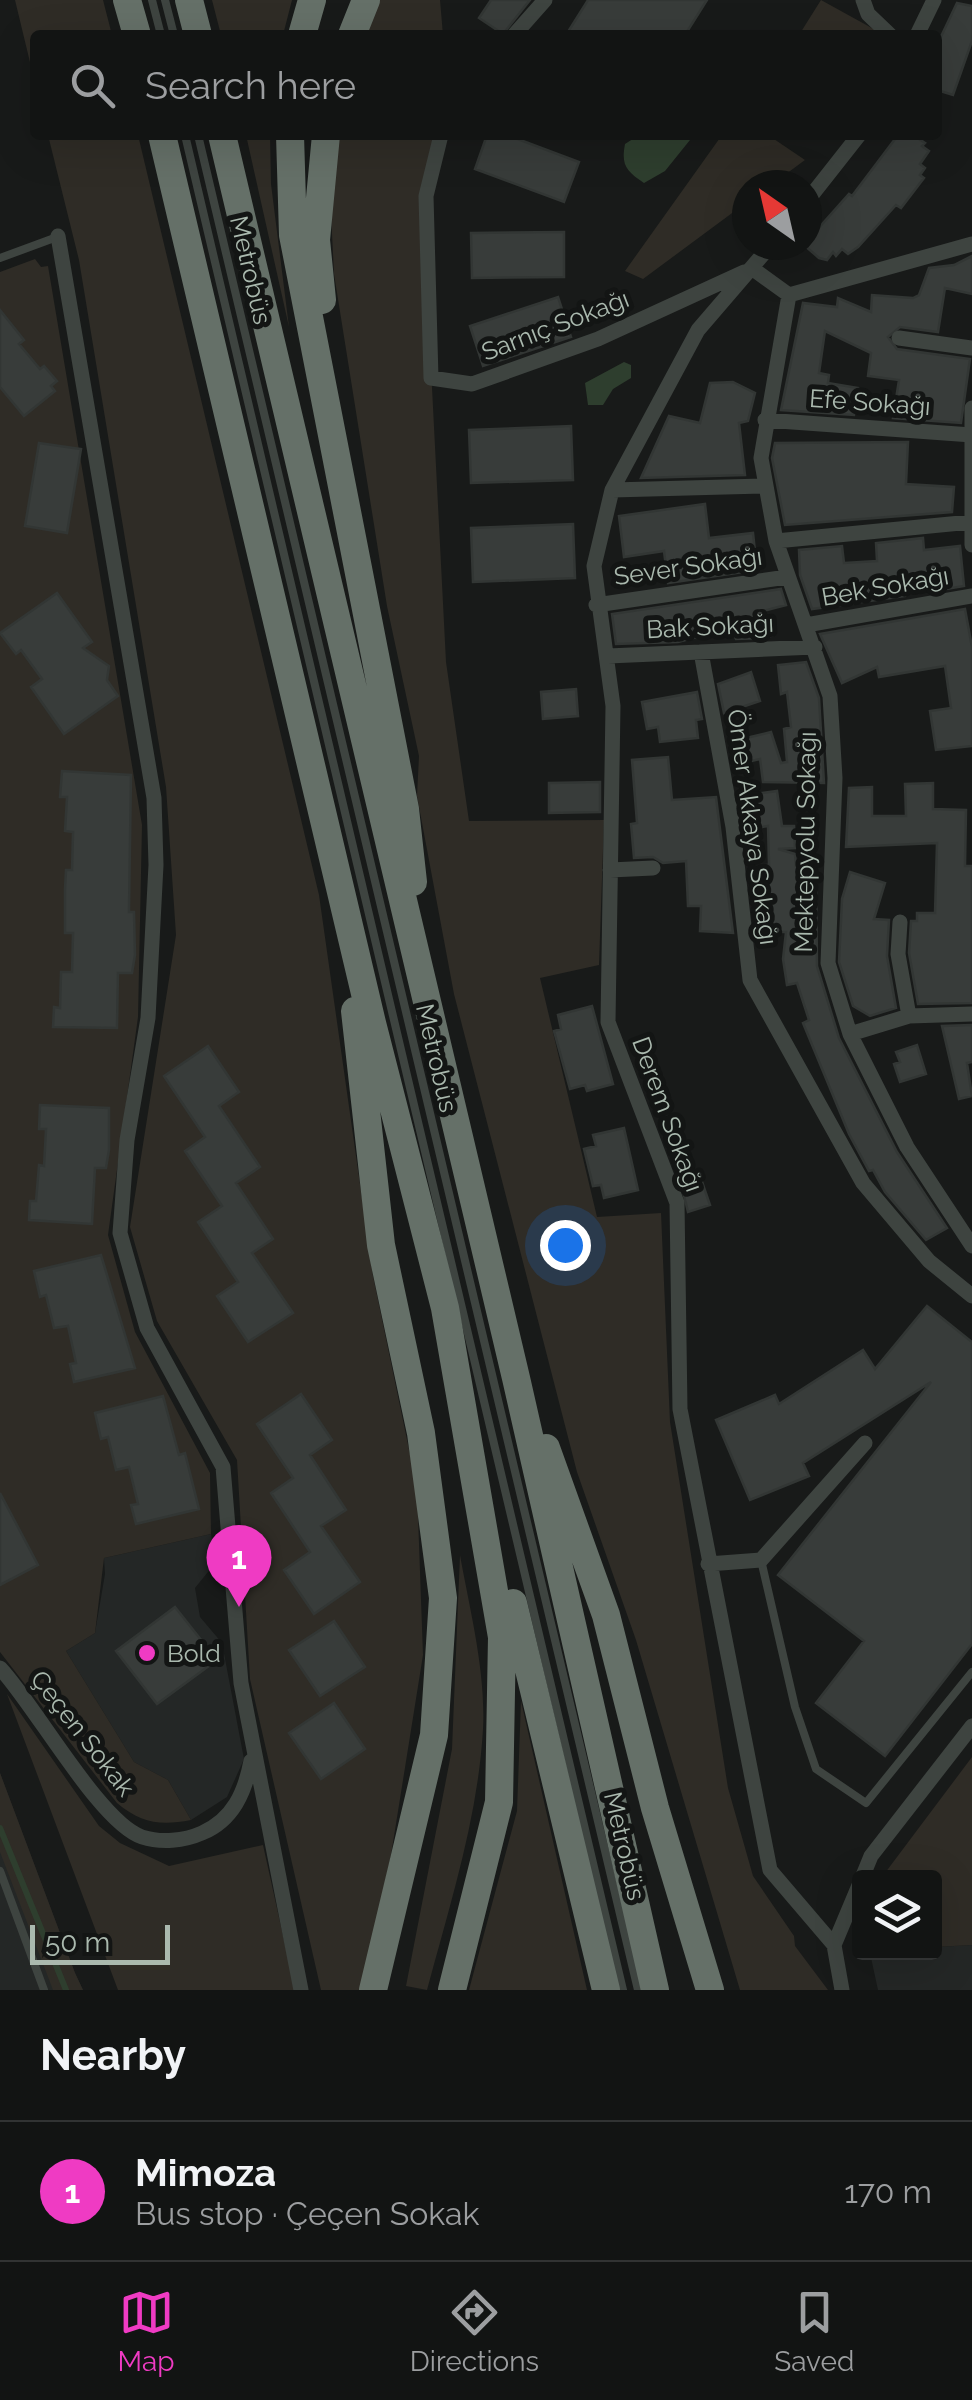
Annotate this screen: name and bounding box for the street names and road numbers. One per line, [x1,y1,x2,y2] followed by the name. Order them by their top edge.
[224,213,278,327] street label: Metrobüs
[477,283,633,367] street label: Sarnıç Sokağı
[808,383,932,421] street label: Efe Sokağı
[612,541,764,591] street label: Sever Sokağı
[819,560,951,612] street label: Bek Sokağı
[645,608,775,644] street label: Bak Sokağı
[722,707,784,947] street label: Ömer Akkaya Sokağı
[788,731,822,953] street label: Mektepyolu Sokağı
[410,1001,464,1115] street label: Metrobüs
[626,1032,710,1196] street label: Derem Sokağı
[25,1664,142,1802] street label: Çeçen Sokak
[598,1789,652,1903] street label: Metrobüs

